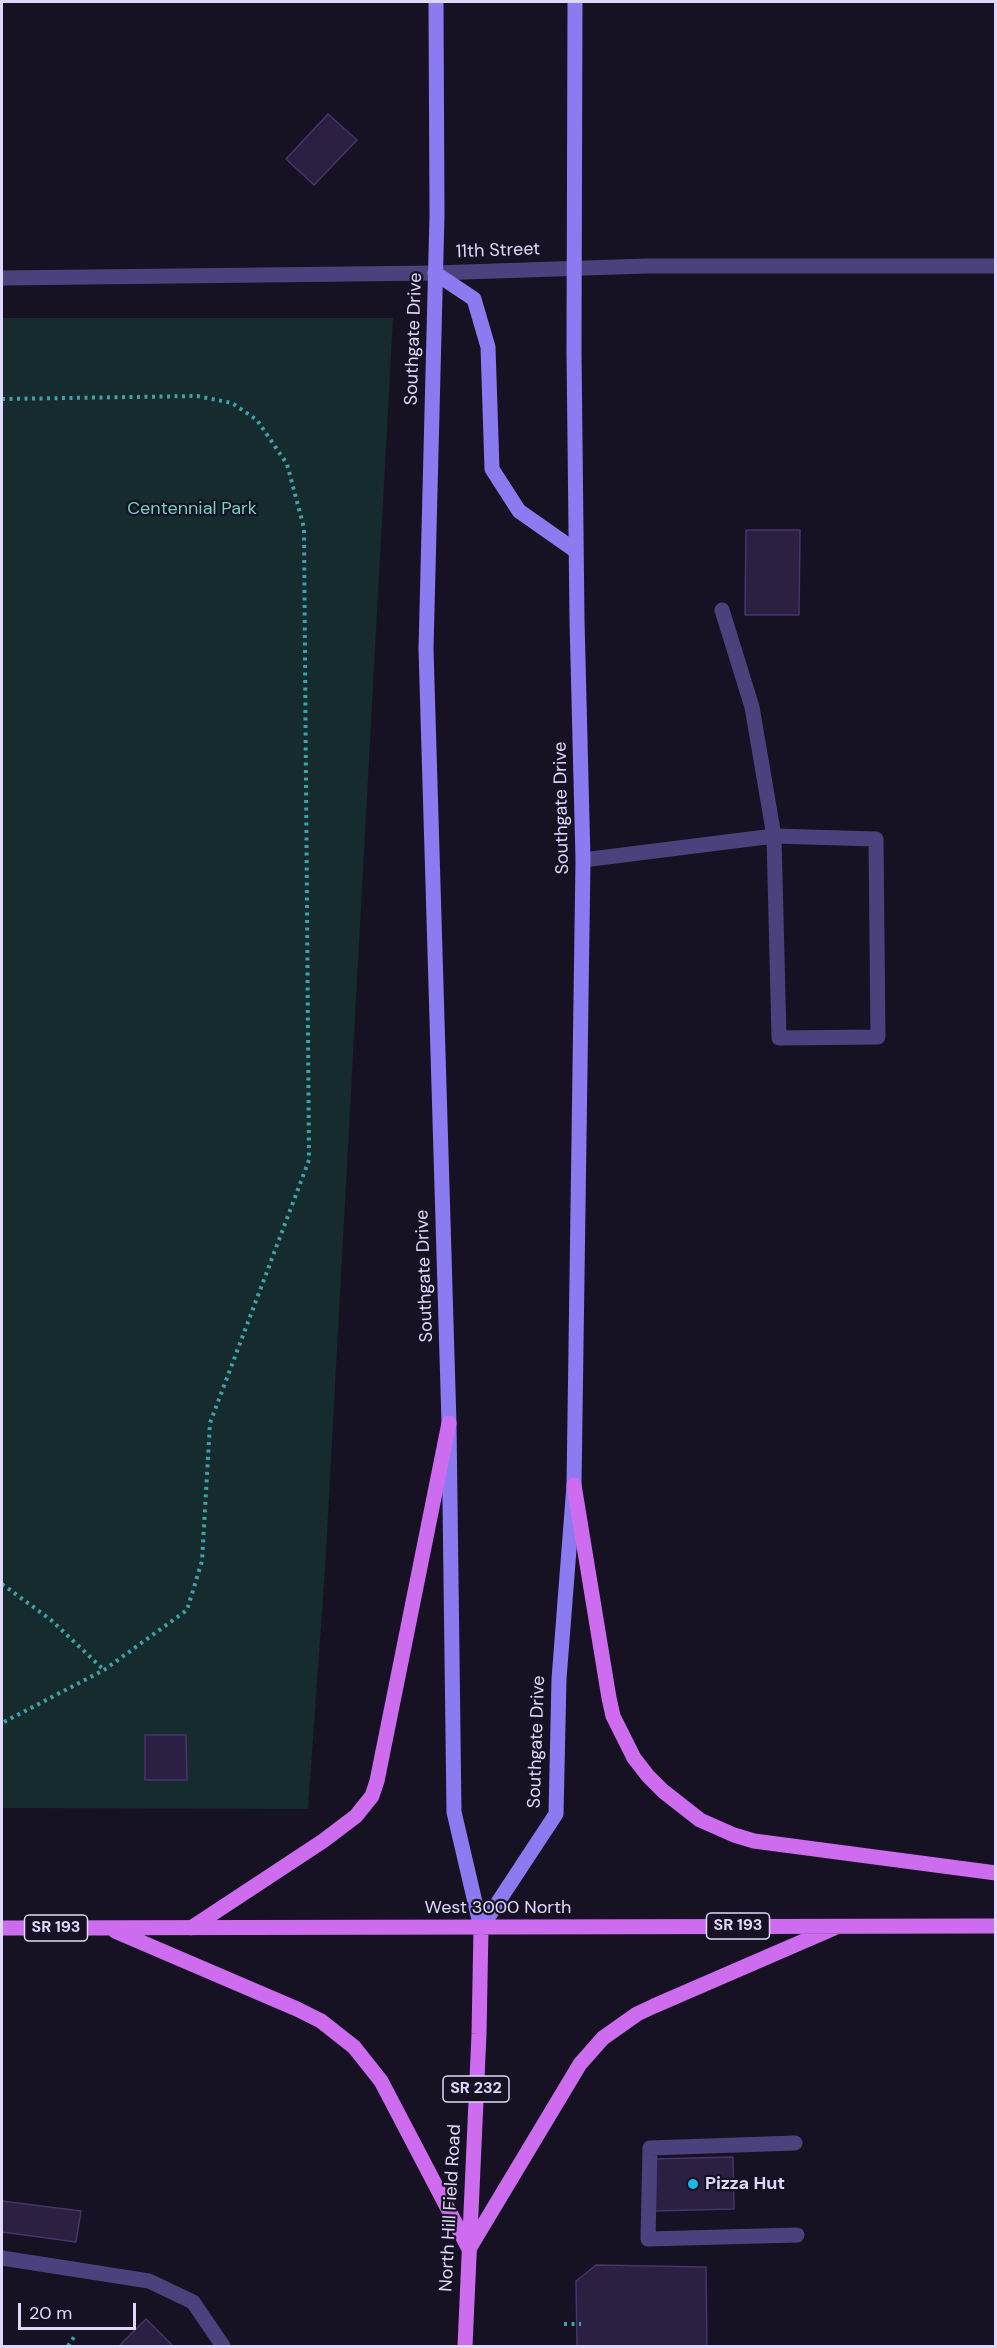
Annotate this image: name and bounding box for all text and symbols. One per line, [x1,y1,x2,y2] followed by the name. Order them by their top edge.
[455,239,541,263] street label: 11th Street
[401,272,427,406] street label: Southgate Drive
[127,498,257,520] park label: Centennial Park
[550,741,574,875] street label: Southgate Drive
[412,1209,438,1343] street label: Southgate Drive
[524,1675,550,1809] street label: Southgate Drive
[425,1897,571,1919] street label: West 3000 North
[706,1913,770,1939] road number: SR 193
[25,1915,88,1941] road number: SR 193
[443,2076,509,2102] road number: SR 232
[436,2124,466,2292] street label: North Hill Field Road
[705,2173,785,2195] place label: Pizza Hut
[686,2177,700,2191] marker: Pizza Hut
[21,2291,140,2329] scale bar
[29,2301,72,2325] text: 20 m

